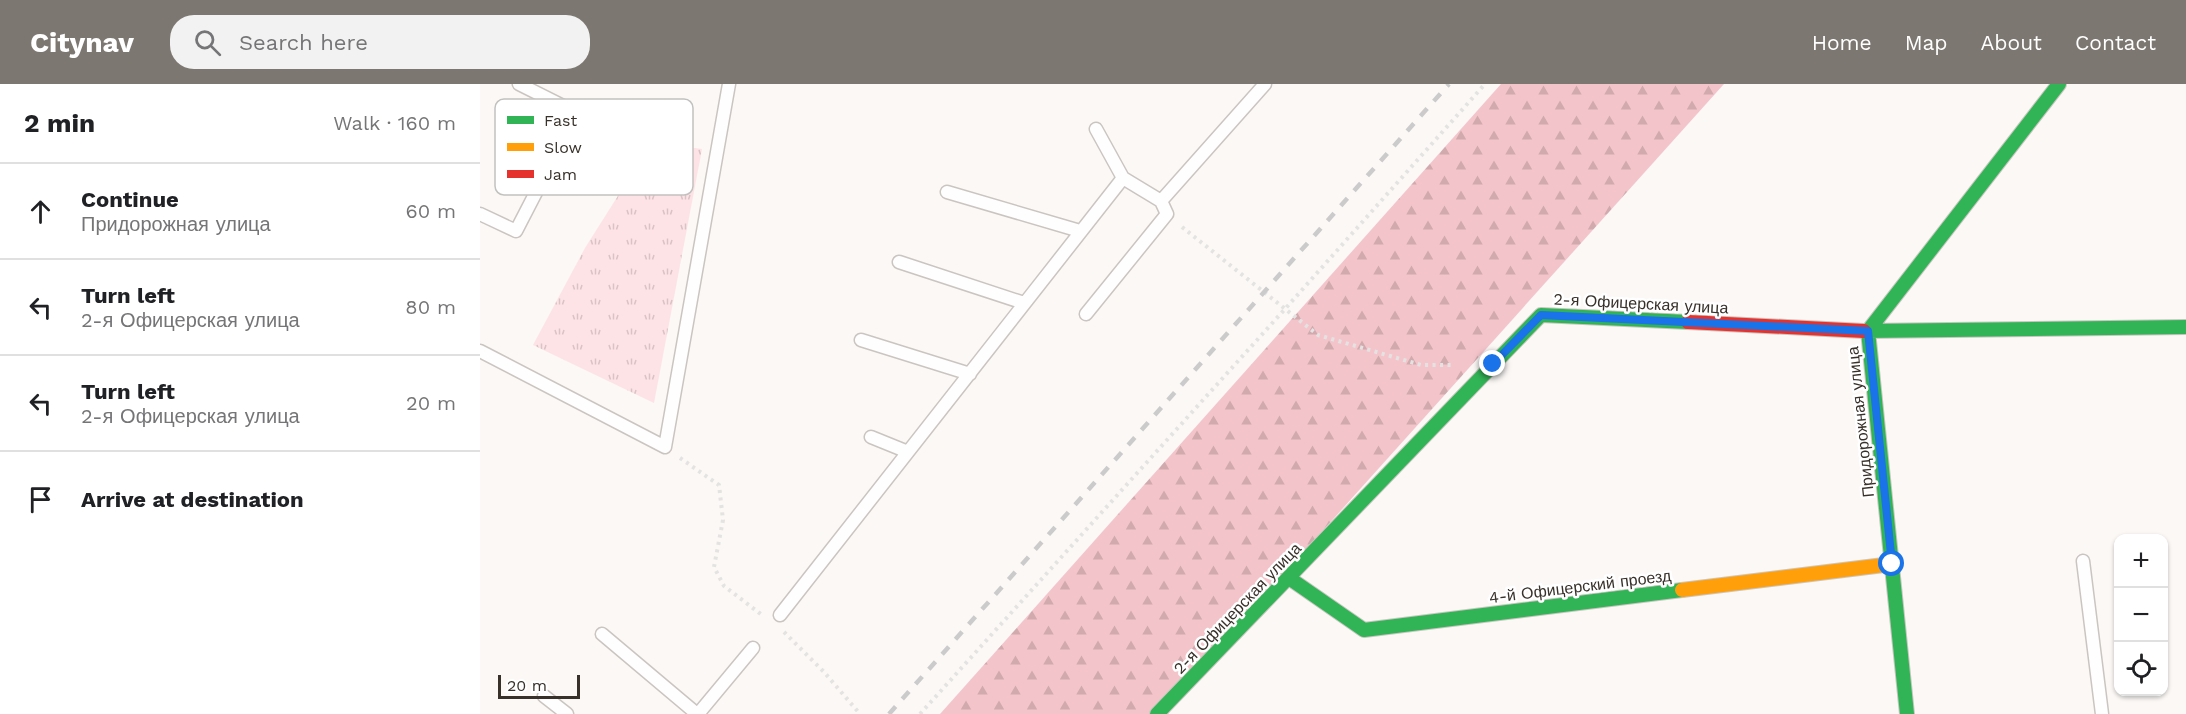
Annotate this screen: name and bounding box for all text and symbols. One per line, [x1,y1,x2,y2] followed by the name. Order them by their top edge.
[170,15,590,69] search box
[30,26,134,59] text: Citynav
[191,26,224,59] icon: search
[239,30,368,55] text: Search here
[1812,30,1872,55] text: Home
[1905,30,1948,55] text: Map
[1981,30,2042,55] text: About
[2075,30,2156,55] text: Contact
[495,99,693,195] legend
[24,108,95,138] text: 2 min
[333,111,456,135] text: Walk · 160 m
[544,111,577,130] text: Fast
[544,138,582,157] text: Slow
[544,165,577,184] text: Jam
[81,187,179,212] text: Continue
[24,195,57,228] icon: ahead
[406,199,456,223] text: 60 m
[81,212,271,236] text: Придорожная улица
[81,283,175,308] text: Turn left
[1553,289,1729,318] street label: 2-я Офицерская улица
[24,291,57,324] icon: left
[405,295,456,319] text: 80 m
[81,308,300,332] text: 2-я Офицерская улица
[1843,345,1878,498] street label: Придорожная улица
[1479,350,1505,376] route end
[81,379,175,404] text: Turn left
[24,387,57,420] icon: left
[406,391,456,415] text: 20 m
[81,404,300,428] text: 2-я Офицерская улица
[24,483,57,516] icon: arrive
[81,487,304,512] text: Arrive at destination
[2114,534,2168,696] map controls
[2114,534,2168,588] button: +
[1170,539,1305,678] street label: 2-я Офицерская улица
[1878,550,1904,576] route start
[1488,566,1673,607] street label: 4-й Офицерский проезд
[2114,588,2168,642] button: −
[2114,642,2168,696] button: locate
[498,672,580,700] scale bar
[507,676,547,695] text: 20 m

